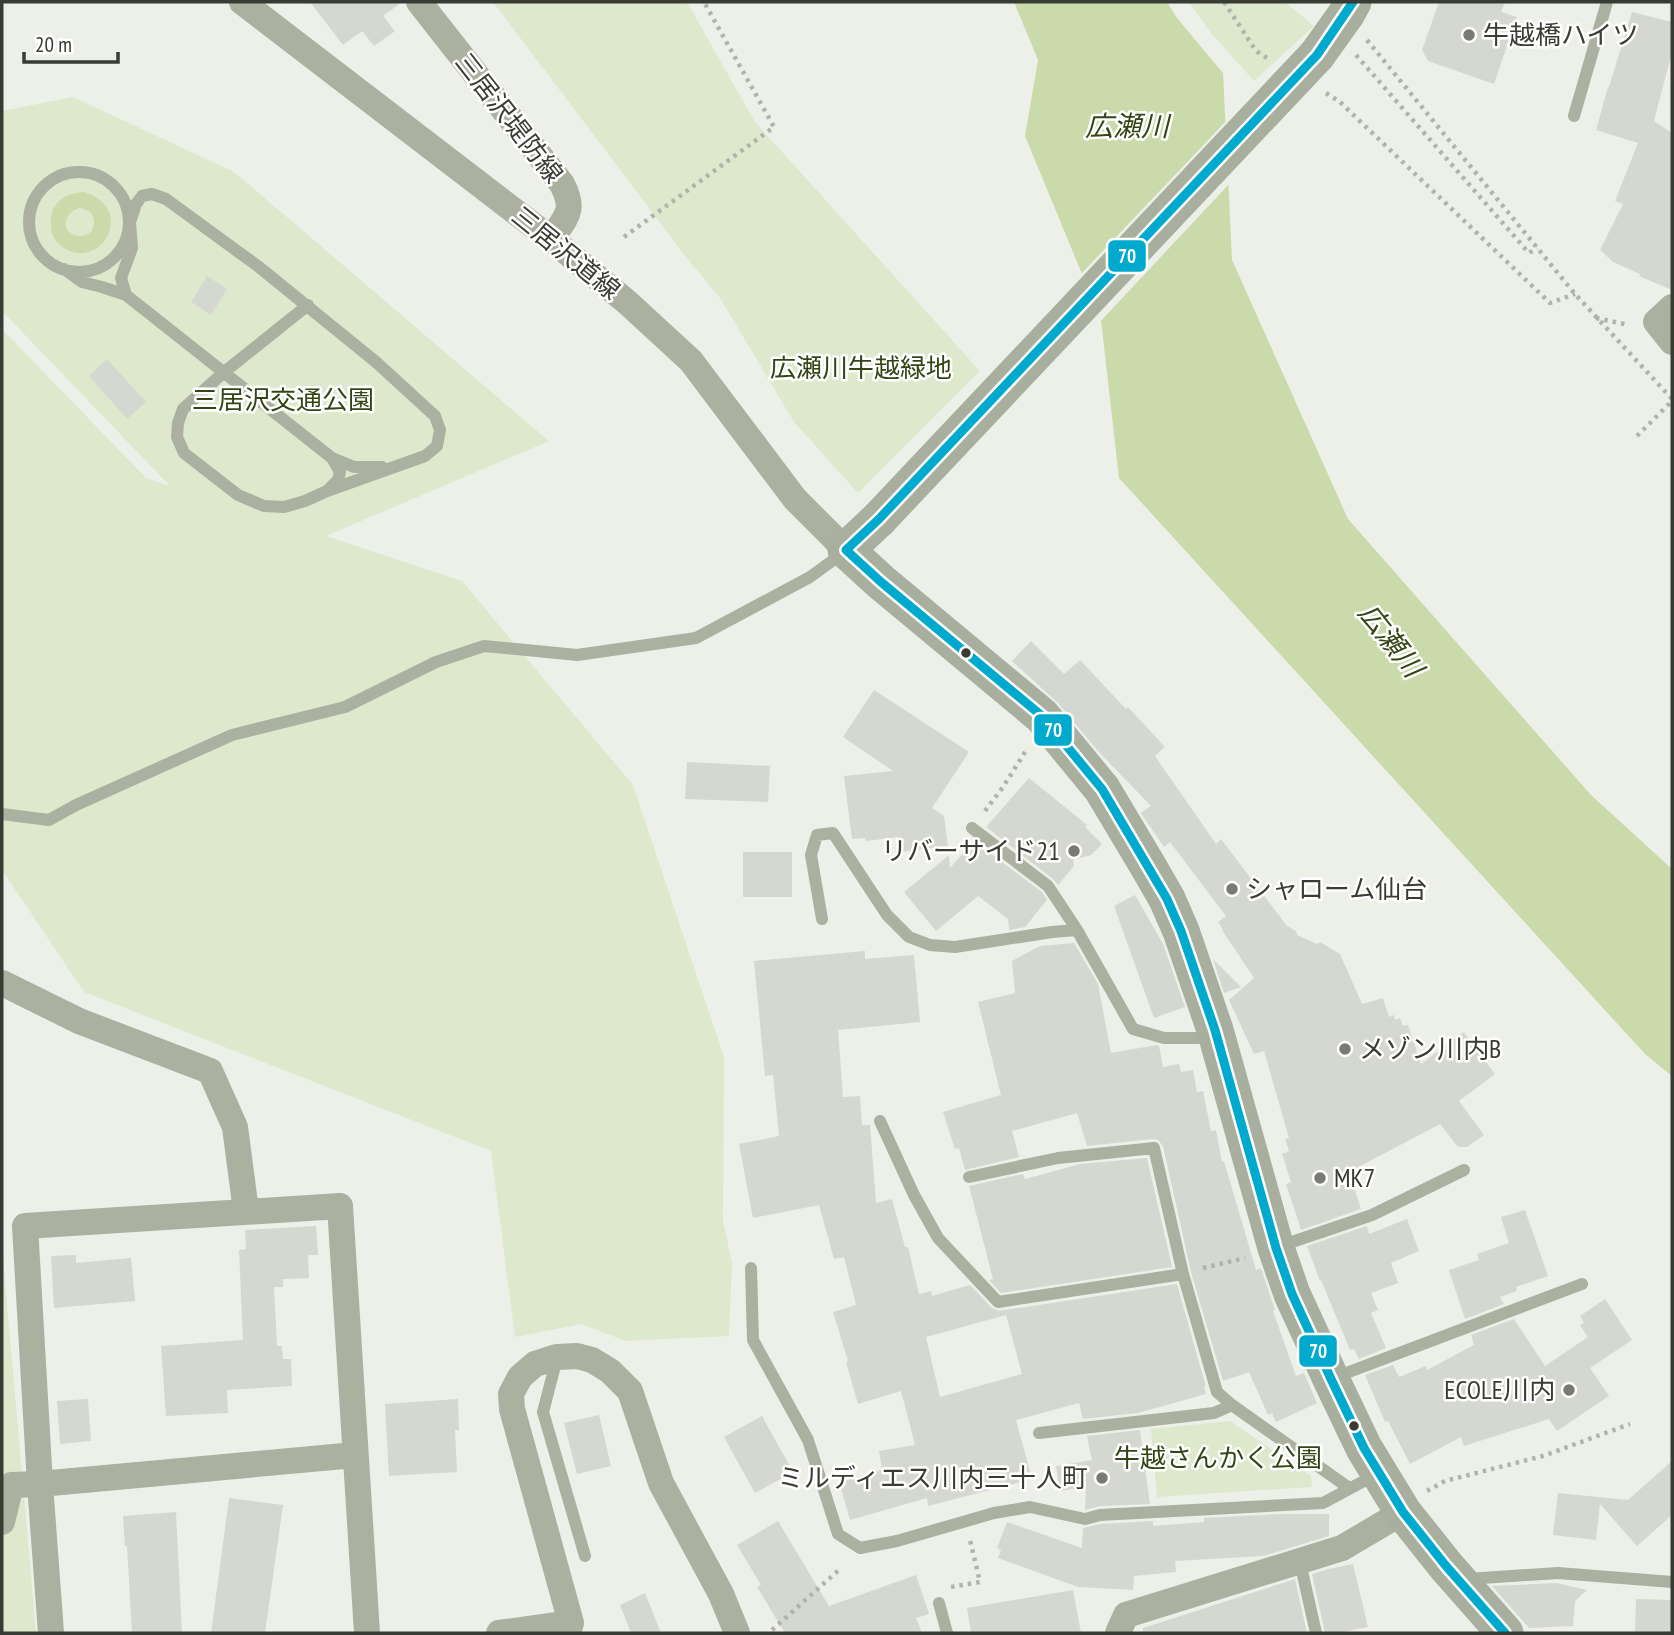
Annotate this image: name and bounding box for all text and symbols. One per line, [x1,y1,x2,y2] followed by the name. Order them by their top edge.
[1483,18,1638,51] place label: 牛越橋ハイツ
[24,21,119,65] scale bar
[1461,27,1477,43] marker: 牛越橋ハイツ
[35,31,72,58] text: 20 m
[448,46,570,189] street label: 三居沢堤防線
[1085,107,1172,144] water label: 広瀬川
[505,199,627,306] street label: 三居沢道線
[1107,239,1147,273] line badge: 70
[1118,244,1136,268] text: 70
[770,351,952,384] park label: 広瀬川牛越緑地
[192,383,374,416] park label: 三居沢交通公園
[1351,595,1434,687] water label: 広瀬川
[959,646,973,660] unlabelled marker
[1033,713,1073,747] line badge: 70
[1044,718,1062,742] text: 70
[881,834,1060,867] place label: リバーサイド21
[1066,843,1082,859] marker: リバーサイド21
[1246,872,1427,905] place label: シャローム仙台
[1224,881,1240,897] marker: シャローム仙台
[1359,1032,1501,1065] place label: メゾン川内B
[1337,1041,1353,1057] marker: メゾン川内B
[1334,1161,1375,1194] place label: MK7
[1312,1170,1328,1186] marker: MK7
[1298,1334,1338,1368] line badge: 70
[1309,1339,1327,1363] text: 70
[1444,1373,1555,1406] place label: ECOLE川内
[1561,1382,1577,1398] marker: ECOLE川内
[1347,1419,1361,1433] unlabelled marker
[1114,1441,1322,1474] park label: 牛越さんかく公園
[778,1461,1088,1494] place label: ミルディエス川内三十人町
[1094,1470,1110,1486] marker: ミルディエス川内三十人町

